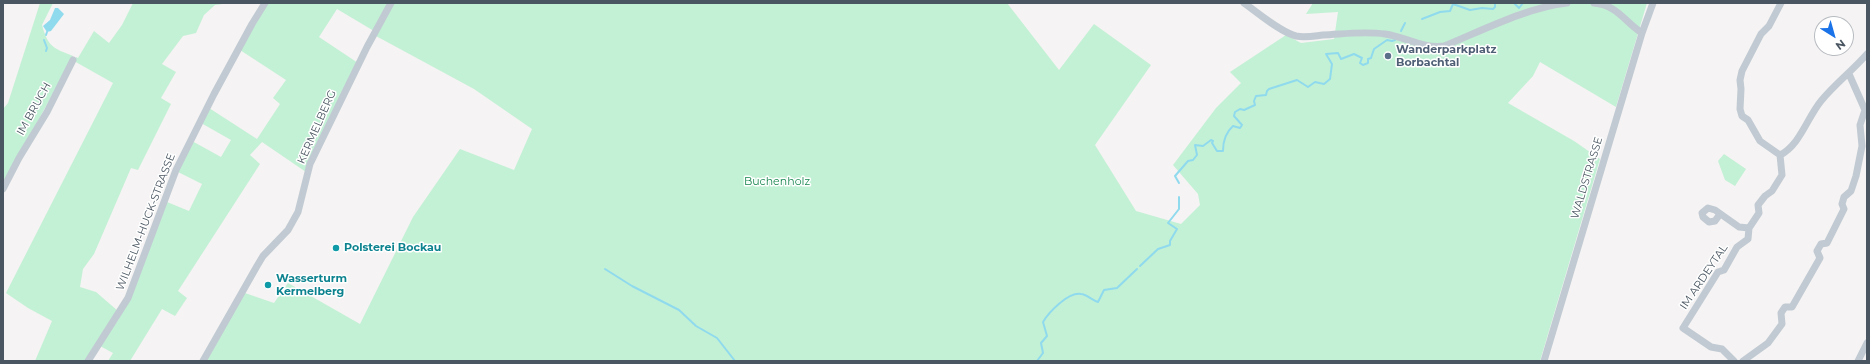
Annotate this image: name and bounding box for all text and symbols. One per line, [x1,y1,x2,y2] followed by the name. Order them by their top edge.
[1814,16,1854,56] north arrow
[1833,37,1848,53] text: N
[1396,43,1496,69] place label: Wanderparkplatz Borbachtal
[1383,51,1393,61] marker: Wanderparkplatz Borbachtal
[14,80,54,138] street label: IM BRUCH
[295,88,339,166] street label: KERMELBERG
[1568,135,1606,221] street label: WALDSTRASSE
[114,151,178,293] street label: WILHELM-HUCK-STRASSE
[744,175,810,189] park label: Buchenholz
[344,241,441,255] place label: Polsterei Bockau
[1677,242,1731,312] street label: IM ARDEYTAL
[331,243,341,253] marker: Polsterei Bockau
[276,272,347,298] place label: Wasserturm Kermelberg
[263,280,273,290] marker: Wasserturm Kermelberg

